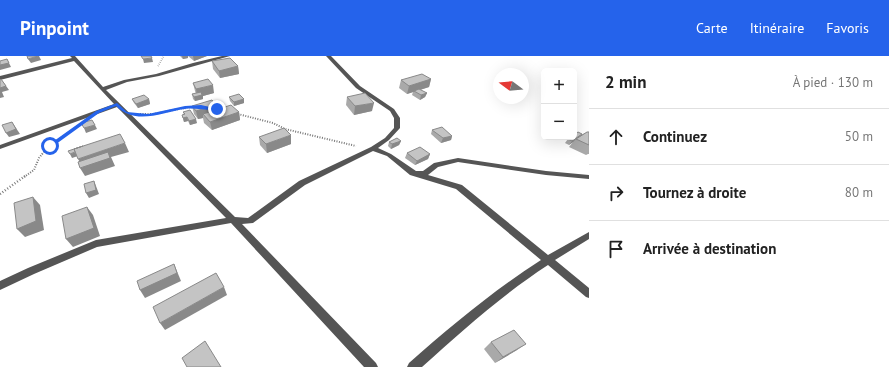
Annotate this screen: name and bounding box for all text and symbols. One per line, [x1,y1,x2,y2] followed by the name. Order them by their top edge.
[20,16,89,40] text: Pinpoint
[696,19,728,37] text: Carte
[750,19,804,37] text: Itinéraire
[826,19,869,37] text: Favoris
[493,68,529,104] north arrow
[541,68,577,140] map controls
[541,68,577,104] button: +
[605,71,646,93] text: 2 min
[793,74,873,91] text: À pied · 130 m
[208,100,226,118] route end
[541,104,577,140] button: −
[605,126,627,148] icon: ahead
[643,127,707,146] text: Continuez
[845,128,873,145] text: 50 m
[41,137,59,155] route start
[605,182,627,204] icon: right
[643,183,746,202] text: Tournez à droite
[845,184,873,201] text: 80 m
[605,238,627,260] icon: arrive
[643,239,776,258] text: Arrivée à destination

